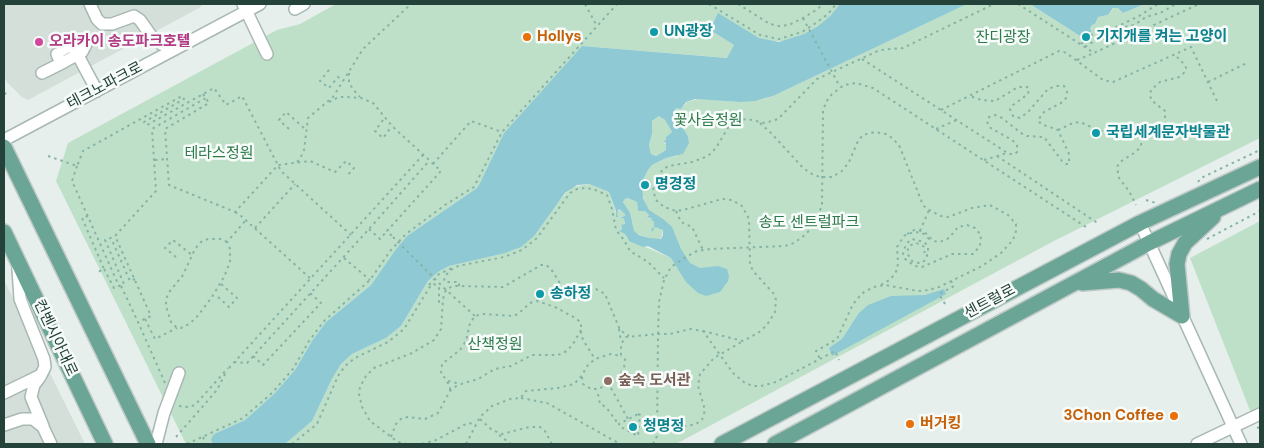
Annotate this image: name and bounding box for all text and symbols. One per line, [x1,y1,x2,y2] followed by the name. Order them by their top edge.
[664,23,713,41] place label: UN광장
[648,26,660,38] marker: UN광장
[537,28,582,46] place label: Hollys
[1096,28,1227,46] place label: 기지개를 켜는 고양이
[975,29,1031,47] park label: 잔디광장
[521,31,533,43] marker: Hollys
[1080,31,1092,43] marker: 기지개를 켜는 고양이
[49,33,191,51] place label: 오라카이 송도파크호텔
[33,36,45,48] marker: 오라카이 송도파크호텔
[64,59,146,113] street label: 테크노파크로
[674,112,742,130] park label: 꽃사슴정원
[1106,124,1230,142] place label: 국립세계문자박물관
[1090,127,1102,139] marker: 국립세계문자박물관
[185,145,253,163] park label: 테라스정원
[655,176,696,194] place label: 명경정
[639,179,651,191] marker: 명경정
[759,214,859,232] park label: 송도 센트럴파크
[961,281,1019,323] street label: 센트럴로
[550,285,591,303] place label: 송하정
[534,288,546,300] marker: 송하정
[29,297,81,379] street label: 컨벤시아대로
[467,336,523,354] park label: 산책정원
[618,372,691,390] place label: 숲속 도서관
[602,375,614,387] marker: 숲속 도서관
[1064,407,1164,425] place label: 3Chon Coffee
[1168,410,1180,422] marker: 3Chon Coffee
[920,415,961,433] place label: 버거킹
[643,418,684,436] place label: 청명정
[904,418,916,430] marker: 버거킹
[627,421,639,433] marker: 청명정

